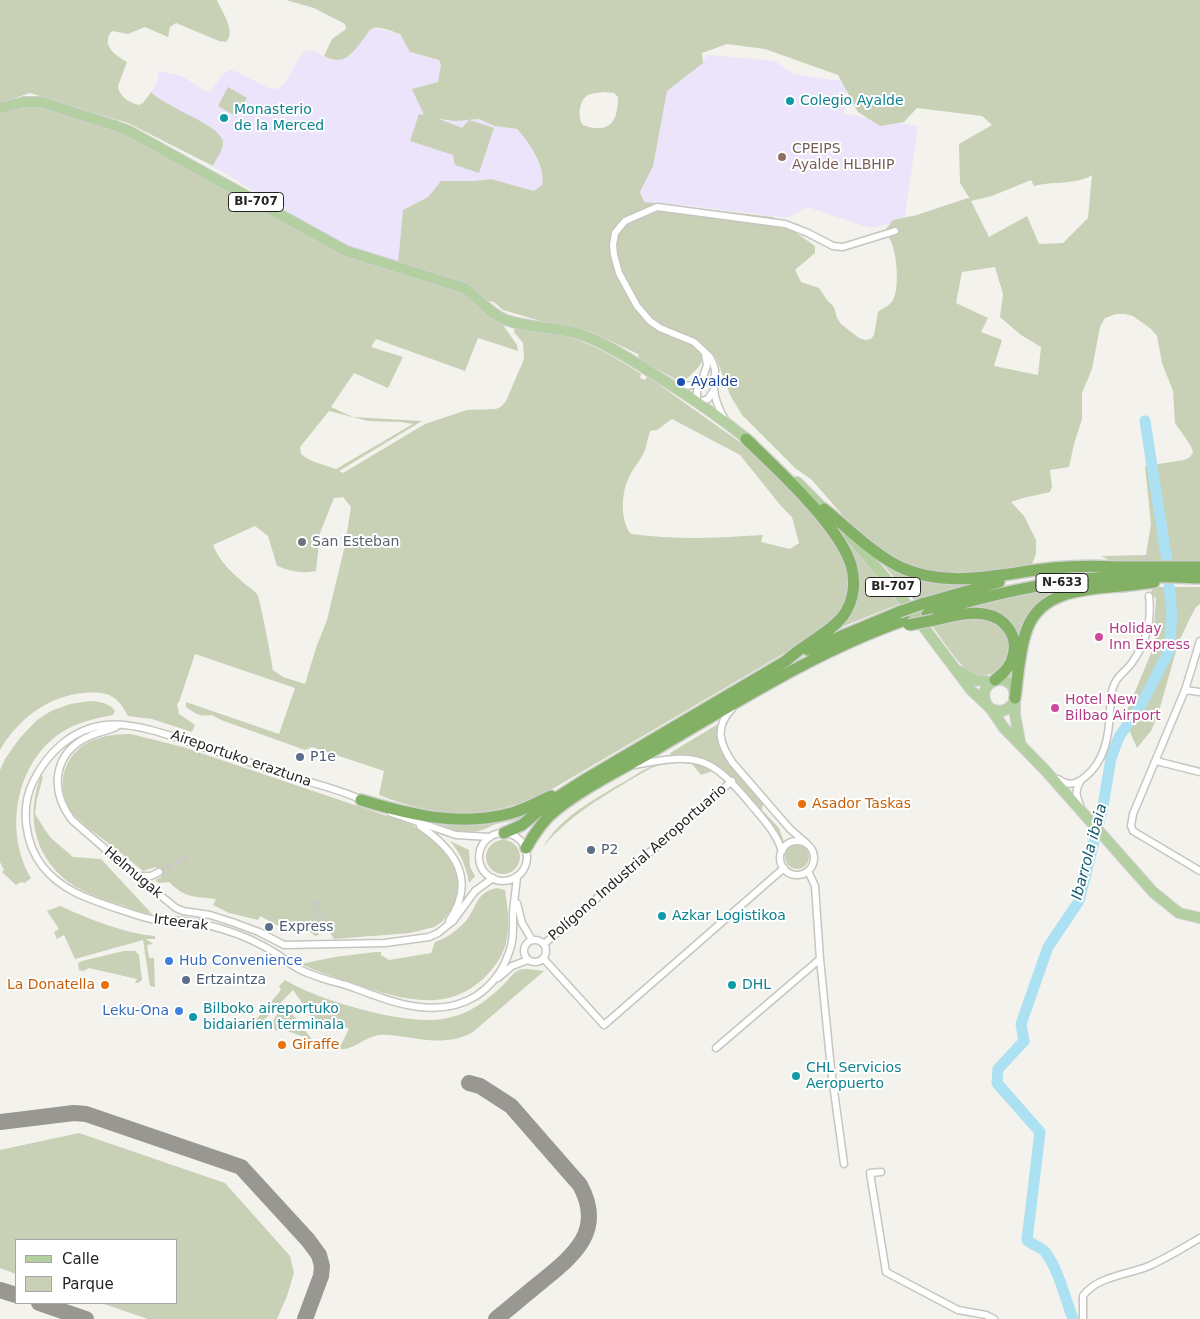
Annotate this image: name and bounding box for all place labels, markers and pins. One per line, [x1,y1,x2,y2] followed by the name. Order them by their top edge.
[800,93,904,109] place label: Colegio Ayalde
[784,95,796,107] marker: Colegio Ayalde
[234,102,324,134] place label: Monasterio de la Merced
[218,112,230,124] marker: Monasterio de la Merced
[792,141,894,174] place label: CPEIPS Ayalde HLBHIP
[776,151,788,163] marker: CPEIPS Ayalde HLBHIP
[691,374,738,390] place label: Ayalde
[675,376,687,388] marker: Ayalde
[312,534,399,550] place label: San Esteban
[296,536,308,548] marker: San Esteban
[1109,621,1190,654] place label: Holiday Inn Express
[1093,631,1105,643] marker: Holiday Inn Express
[1065,692,1161,724] place label: Hotel New Bilbao Airport
[1049,702,1061,714] marker: Hotel New Bilbao Airport
[310,749,336,765] place label: P1e
[294,751,306,763] marker: P1e
[812,796,911,812] place label: Asador Taskas
[796,798,808,810] marker: Asador Taskas
[601,842,618,858] place label: P2
[585,844,597,856] marker: P2
[672,908,786,924] place label: Azkar Logistikoa
[656,910,668,922] marker: Azkar Logistikoa
[279,919,334,935] place label: Express
[263,921,275,933] marker: Express
[179,953,302,969] place label: Hub Convenience
[163,955,175,967] marker: Hub Convenience
[196,972,266,988] place label: Ertzaintza
[180,974,192,986] marker: Ertzaintza
[7,977,95,993] place label: La Donatella
[742,977,771,993] place label: DHL
[99,979,111,991] marker: La Donatella
[726,979,738,991] marker: DHL
[203,1001,344,1034] place label: Bilboko aireportuko bidaiarien terminala
[102,1003,169,1019] place label: Leku-Ona
[173,1005,185,1017] marker: Leku-Ona
[187,1011,199,1023] marker: Bilboko aireportuko bidaiarien terminala
[292,1037,339,1053] place label: Giraffe
[276,1039,288,1051] marker: Giraffe
[806,1060,901,1092] place label: CHL Servicios Aeropuerto
[790,1070,802,1082] marker: CHL Servicios Aeropuerto

